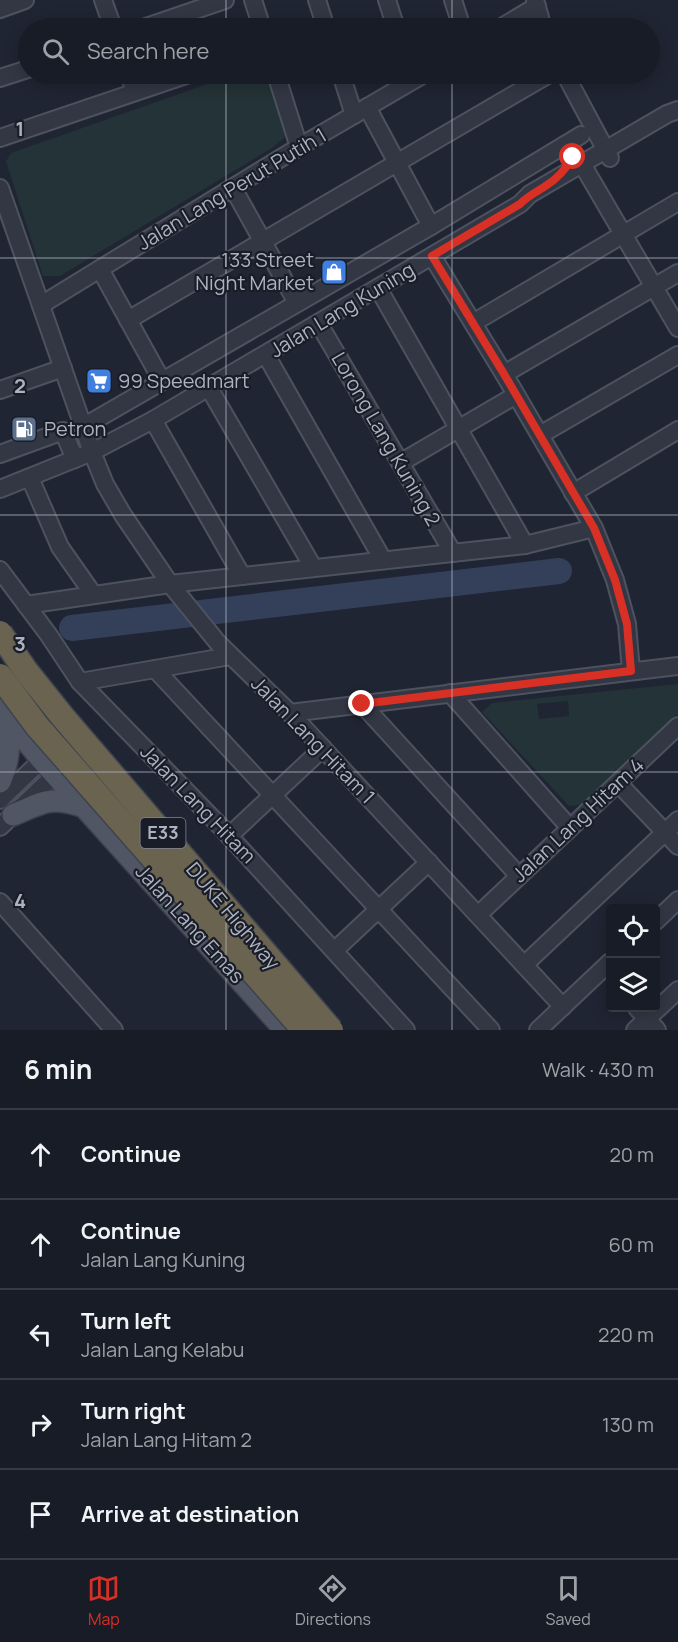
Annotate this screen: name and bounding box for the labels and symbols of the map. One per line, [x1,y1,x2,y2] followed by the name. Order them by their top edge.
[16,115,24,142] text: 1
[132,121,331,256] street label: Jalan Lang Perut Putih 1
[559,143,585,169] route start
[195,246,314,296] place label: 133 Street Night Market
[264,256,419,363] street label: Jalan Lang Kuning
[319,257,349,287] shop icon: 133 Street Night Market
[326,347,447,531] street label: Lorong Lang Kuning 2
[84,366,114,396] supermarket icon: 99 Speedmart
[118,367,250,394] place label: 99 Speedmart
[14,372,26,399] text: 2
[9,414,39,444] fuel station icon: Petron
[44,415,106,442] place label: Petron
[14,630,26,657] text: 3
[246,670,381,809] street label: Jalan Lang Hitam 1
[348,690,374,716] route end
[135,738,262,869] street label: Jalan Lang Hitam
[506,751,650,888] street label: Jalan Lang Hitam 4
[140,818,186,848] road number: E33
[180,856,287,975] street label: DUKE Highway
[130,859,251,989] street label: Jalan Lang Emas
[14,887,26,914] text: 4

